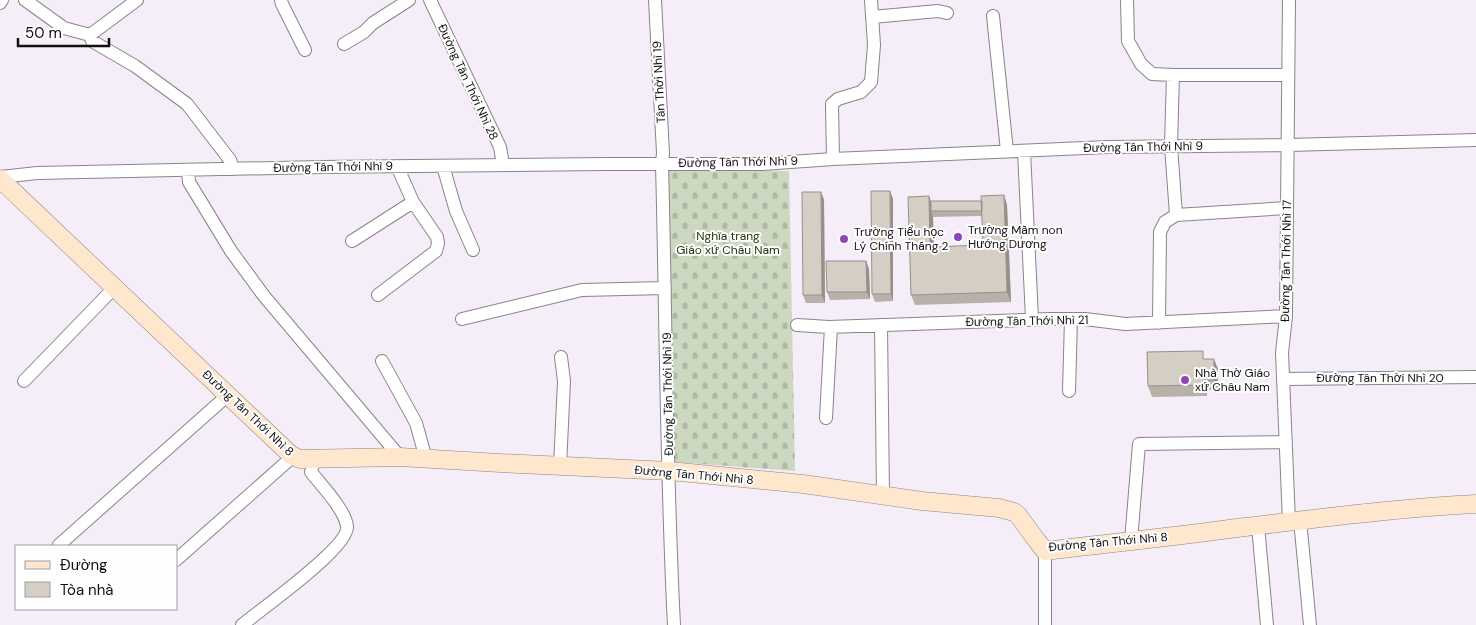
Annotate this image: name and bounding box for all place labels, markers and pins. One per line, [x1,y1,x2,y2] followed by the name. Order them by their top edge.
[968,222,1063,252] place label: Trường Mầm non Hướng Dương
[854,224,949,254] place label: Trường Tiểu học Lý Chính Thắng 2
[952,231,964,243] marker: Trường Mầm non Hướng Dương
[838,233,850,245] marker: Trường Tiểu học Lý Chính Thắng 2
[1195,365,1270,395] place label: Nhà Thờ Giáo xứ Châu Nam
[1179,374,1191,386] marker: Nhà Thờ Giáo xứ Châu Nam

